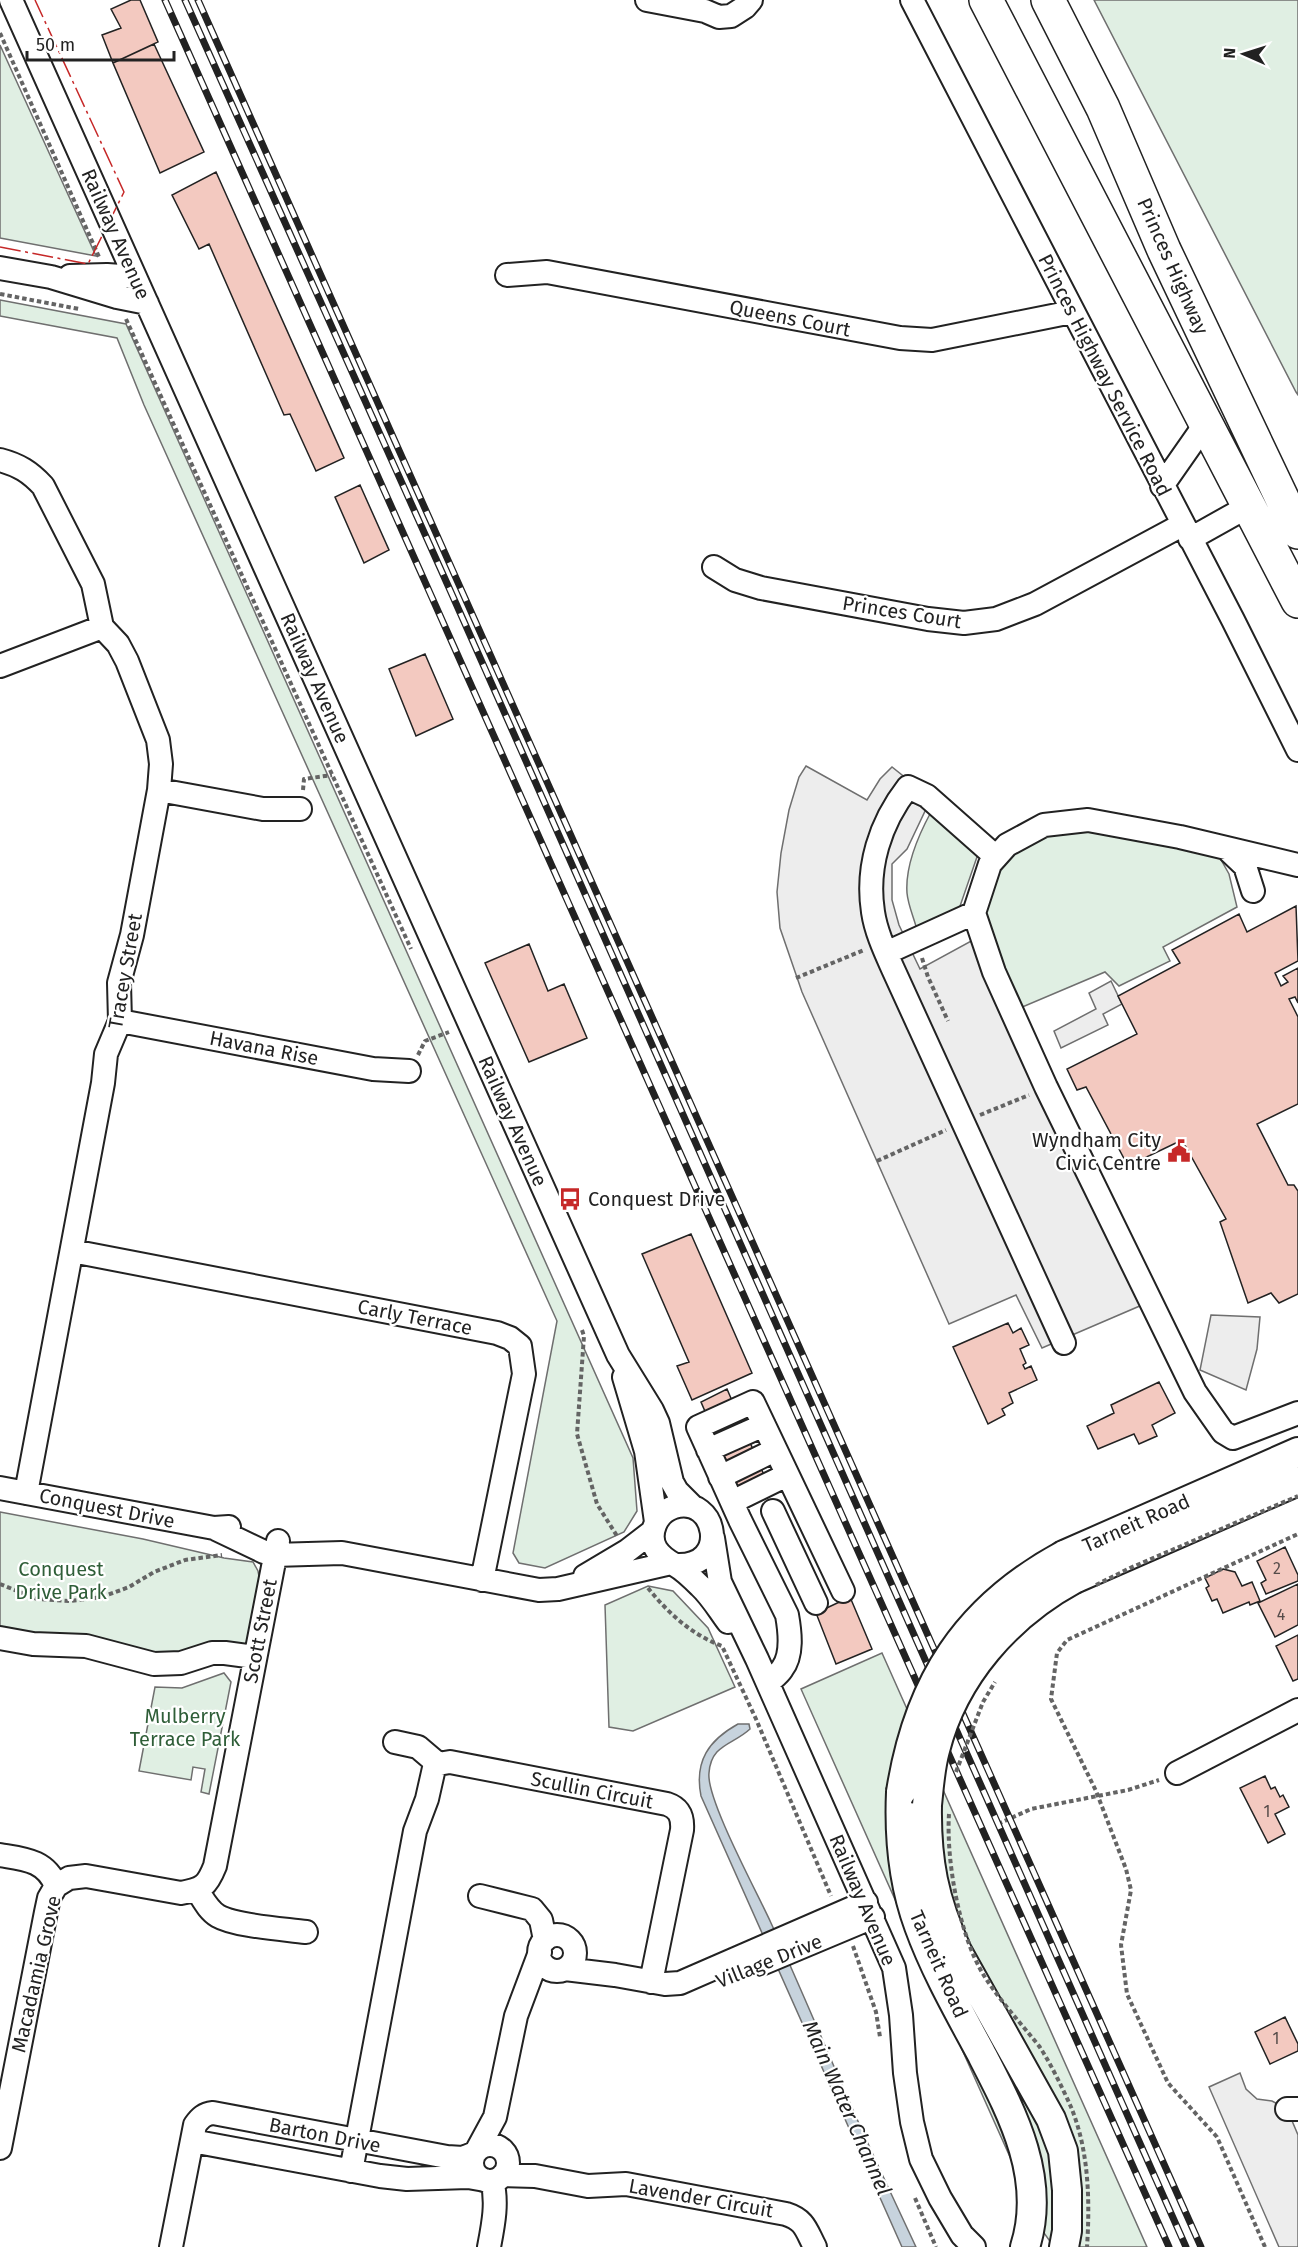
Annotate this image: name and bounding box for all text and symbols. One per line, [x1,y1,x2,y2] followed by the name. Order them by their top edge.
[27,24,174,62] scale bar
[1214,24,1274,84] north arrow
[36,34,75,56] text: 50 m
[1220,47,1239,59] text: N
[76,165,156,303] street label: Railway Avenue
[1132,194,1214,338] street label: Princes Highway
[1033,250,1177,500] street label: Princes Highway Service Road
[727,295,853,342] street label: Queens Court
[841,591,964,633] street label: Princes Court
[275,609,355,747] street label: Railway Avenue
[103,911,147,1031] street label: Tracey Street
[207,1026,321,1070] street label: Havana Rise
[473,1052,553,1190] street label: Railway Avenue
[1032,1128,1161,1175] place label: Wyndham City Civic Centre
[1166,1138,1192,1164] public building icon: Wyndham City Civic Centre
[557,1186,583,1212] bus stop icon: Conquest Drive
[588,1187,725,1211] place label: Conquest Drive
[356,1294,474,1340] street label: Carly Terrace
[37,1483,177,1533] street label: Conquest Drive
[1079,1489,1193,1557] street label: Tarneit Road
[15,1557,108,1604] park label: Conquest Drive Park
[1273,1559,1281,1578] house number: 2
[238,1576,282,1685] street label: Scott Street
[1277,1605,1286,1624] house number: 4
[130,1704,241,1751] park label: Mulberry Terrace Park
[529,1766,656,1814] street label: Scullin Circuit
[1264,1802,1270,1821] house number: 1
[825,1831,901,1969] street label: Railway Avenue
[6,1893,66,2055] street label: Macadamia Grove
[905,1907,973,2021] street label: Tarneit Road
[712,1929,826,1993] street label: Village Drive
[797,2016,897,2200] water label: Main Water Channel
[1273,2029,1279,2048] house number: 1
[267,2112,383,2158] street label: Barton Drive
[627,2173,776,2223] street label: Lavender Circuit

